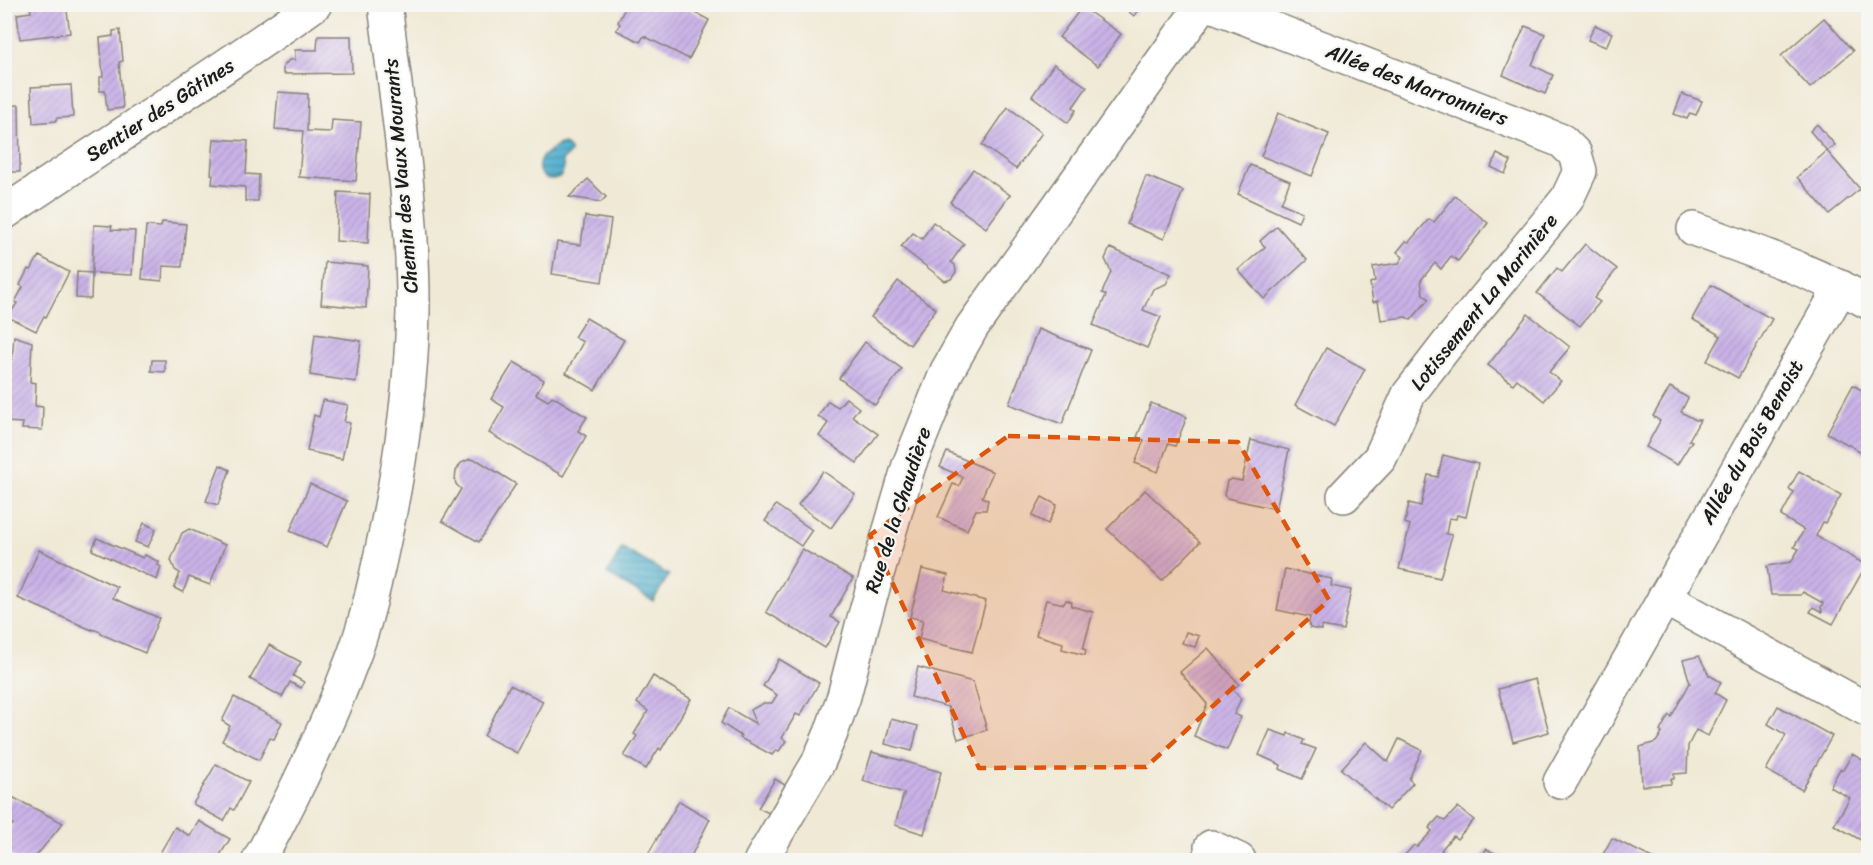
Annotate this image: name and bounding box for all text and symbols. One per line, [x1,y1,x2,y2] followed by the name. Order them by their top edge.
[1320,34,1514,136] street label: Allée des Marronniers
[78,48,242,171] street label: Sentier des Gâtines
[373,56,429,295] street label: Chemin des Vaux Mourants
[1401,205,1567,399] street label: Lotissement La Marinière
[1690,353,1814,532] street label: Allée du Bois Benoist
[855,422,941,598] street label: Rue de la Chaudière

